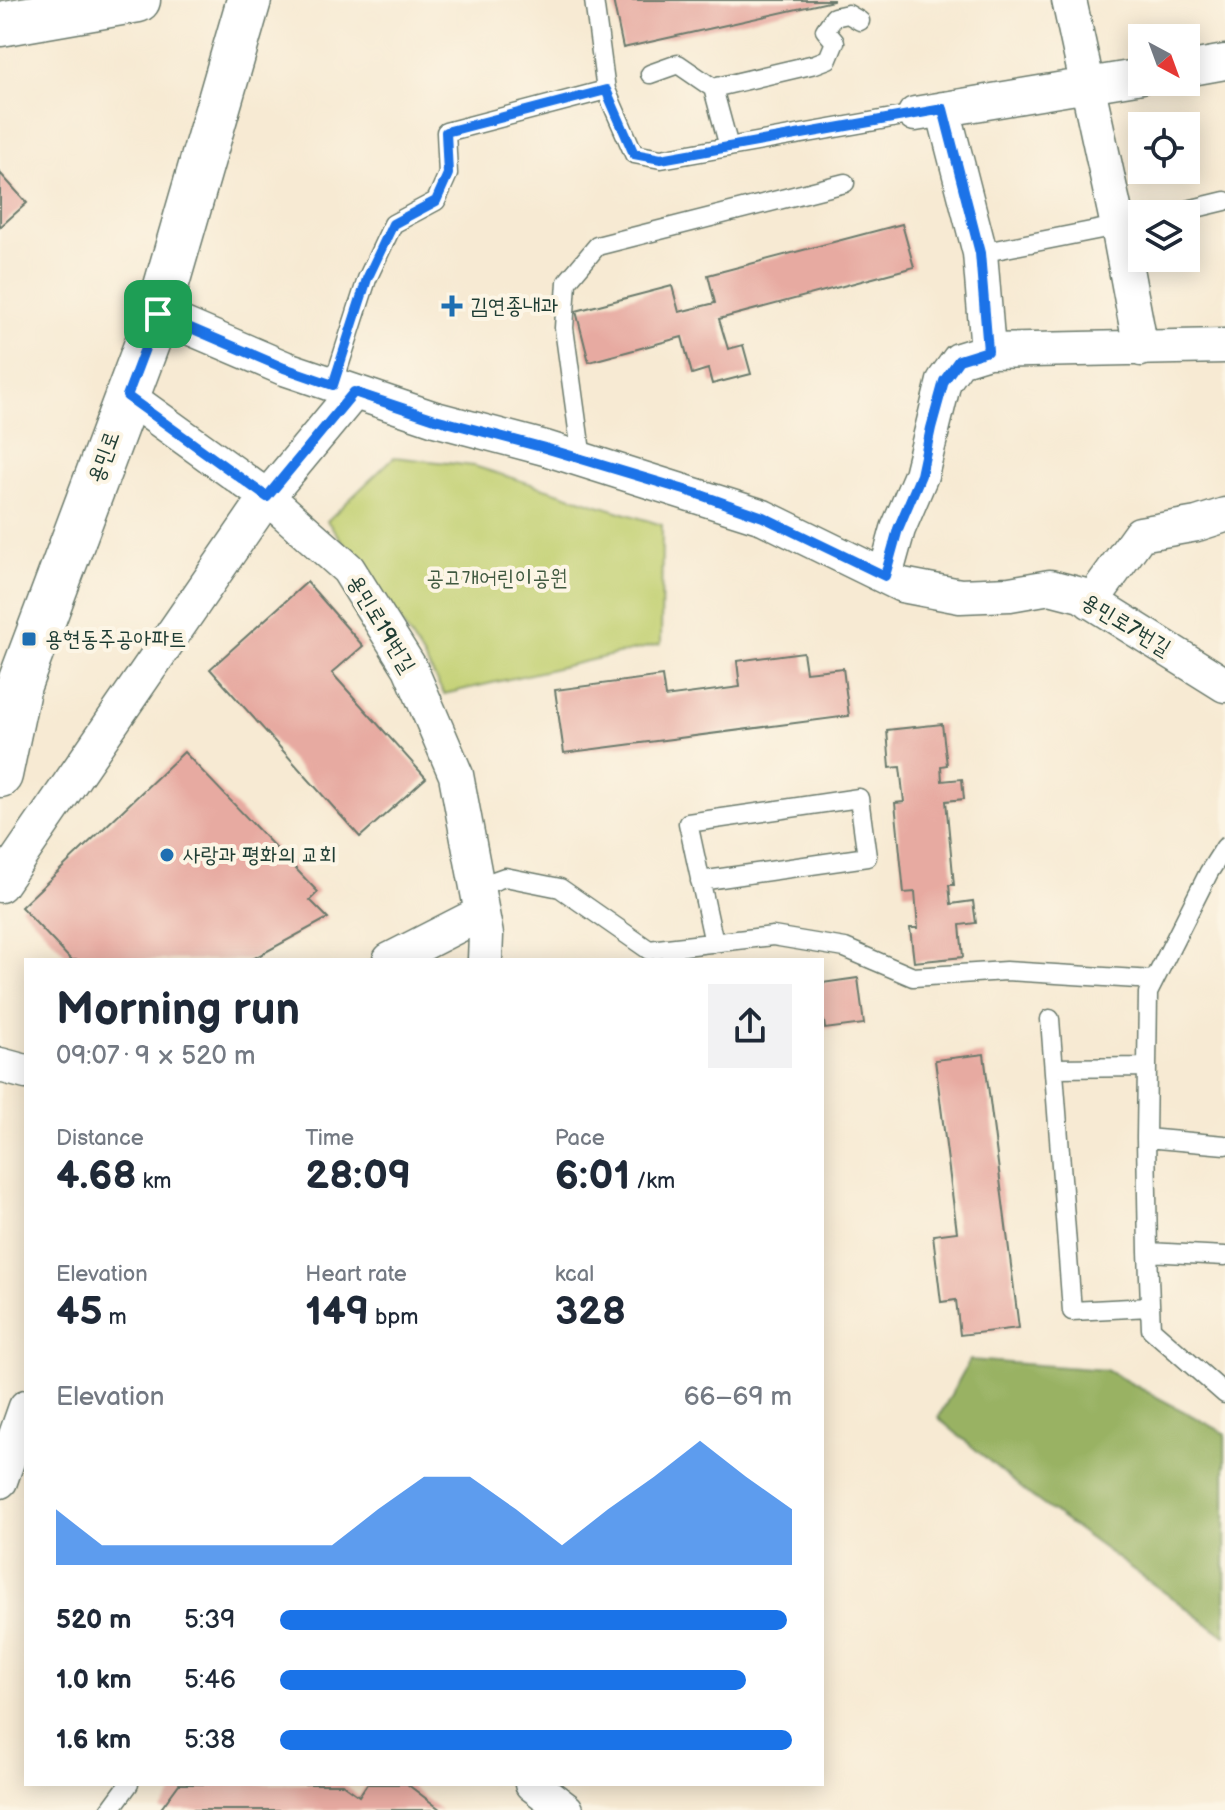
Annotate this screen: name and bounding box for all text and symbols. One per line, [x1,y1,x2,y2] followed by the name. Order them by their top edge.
[1128,24,1200,96] north arrow
[1128,24,1200,272] map controls
[1128,112,1200,184] button: locate
[1128,200,1200,272] button: layers
[124,280,192,348] pin
[136,292,180,336] icon: arrive
[470,293,559,320] place label: 김연종내과
[441,295,463,317] marker: 김연종내과
[82,427,126,487] street label: 용민로
[426,565,568,592] park label: 공고개어린이공원
[341,570,421,678] street label: 용민로19번길
[1076,588,1176,662] street label: 용민로7번길
[45,626,187,653] place label: 용현동주공아파트
[20,630,38,648] marker: 용현동주공아파트
[183,842,337,869] place label: 사랑과 평화의 교회
[158,846,176,864] marker: 사랑과 평화의 교회
[56,984,300,1037] text: Morning run
[708,984,792,1068] button: share
[56,1041,255,1072] text: 09:07 · 9 × 520 m
[56,1125,144,1152] text: Distance
[305,1125,354,1152] text: Time
[555,1125,605,1152] text: Pace
[56,1152,137,1200] text: 4.68
[305,1152,411,1200] text: 28:09
[555,1152,630,1200] text: 6:01
[137,1168,172,1195] text: km
[630,1168,675,1195] text: /km
[56,1261,148,1288] text: Elevation
[305,1261,407,1288] text: Heart rate
[555,1261,594,1288] text: kcal
[56,1288,103,1336] text: 45
[305,1288,369,1336] text: 149
[555,1288,626,1336] text: 328
[103,1304,127,1331] text: m
[369,1304,418,1331] text: bpm
[56,1382,164,1413] text: Elevation
[684,1382,792,1413] text: 66–69 m
[56,1605,132,1636] text: 520 m
[184,1605,235,1636] text: 5:39
[56,1665,132,1696] text: 1.0 km
[184,1665,236,1696] text: 5:46
[56,1725,131,1756] text: 1.6 km
[184,1725,235,1756] text: 5:38

